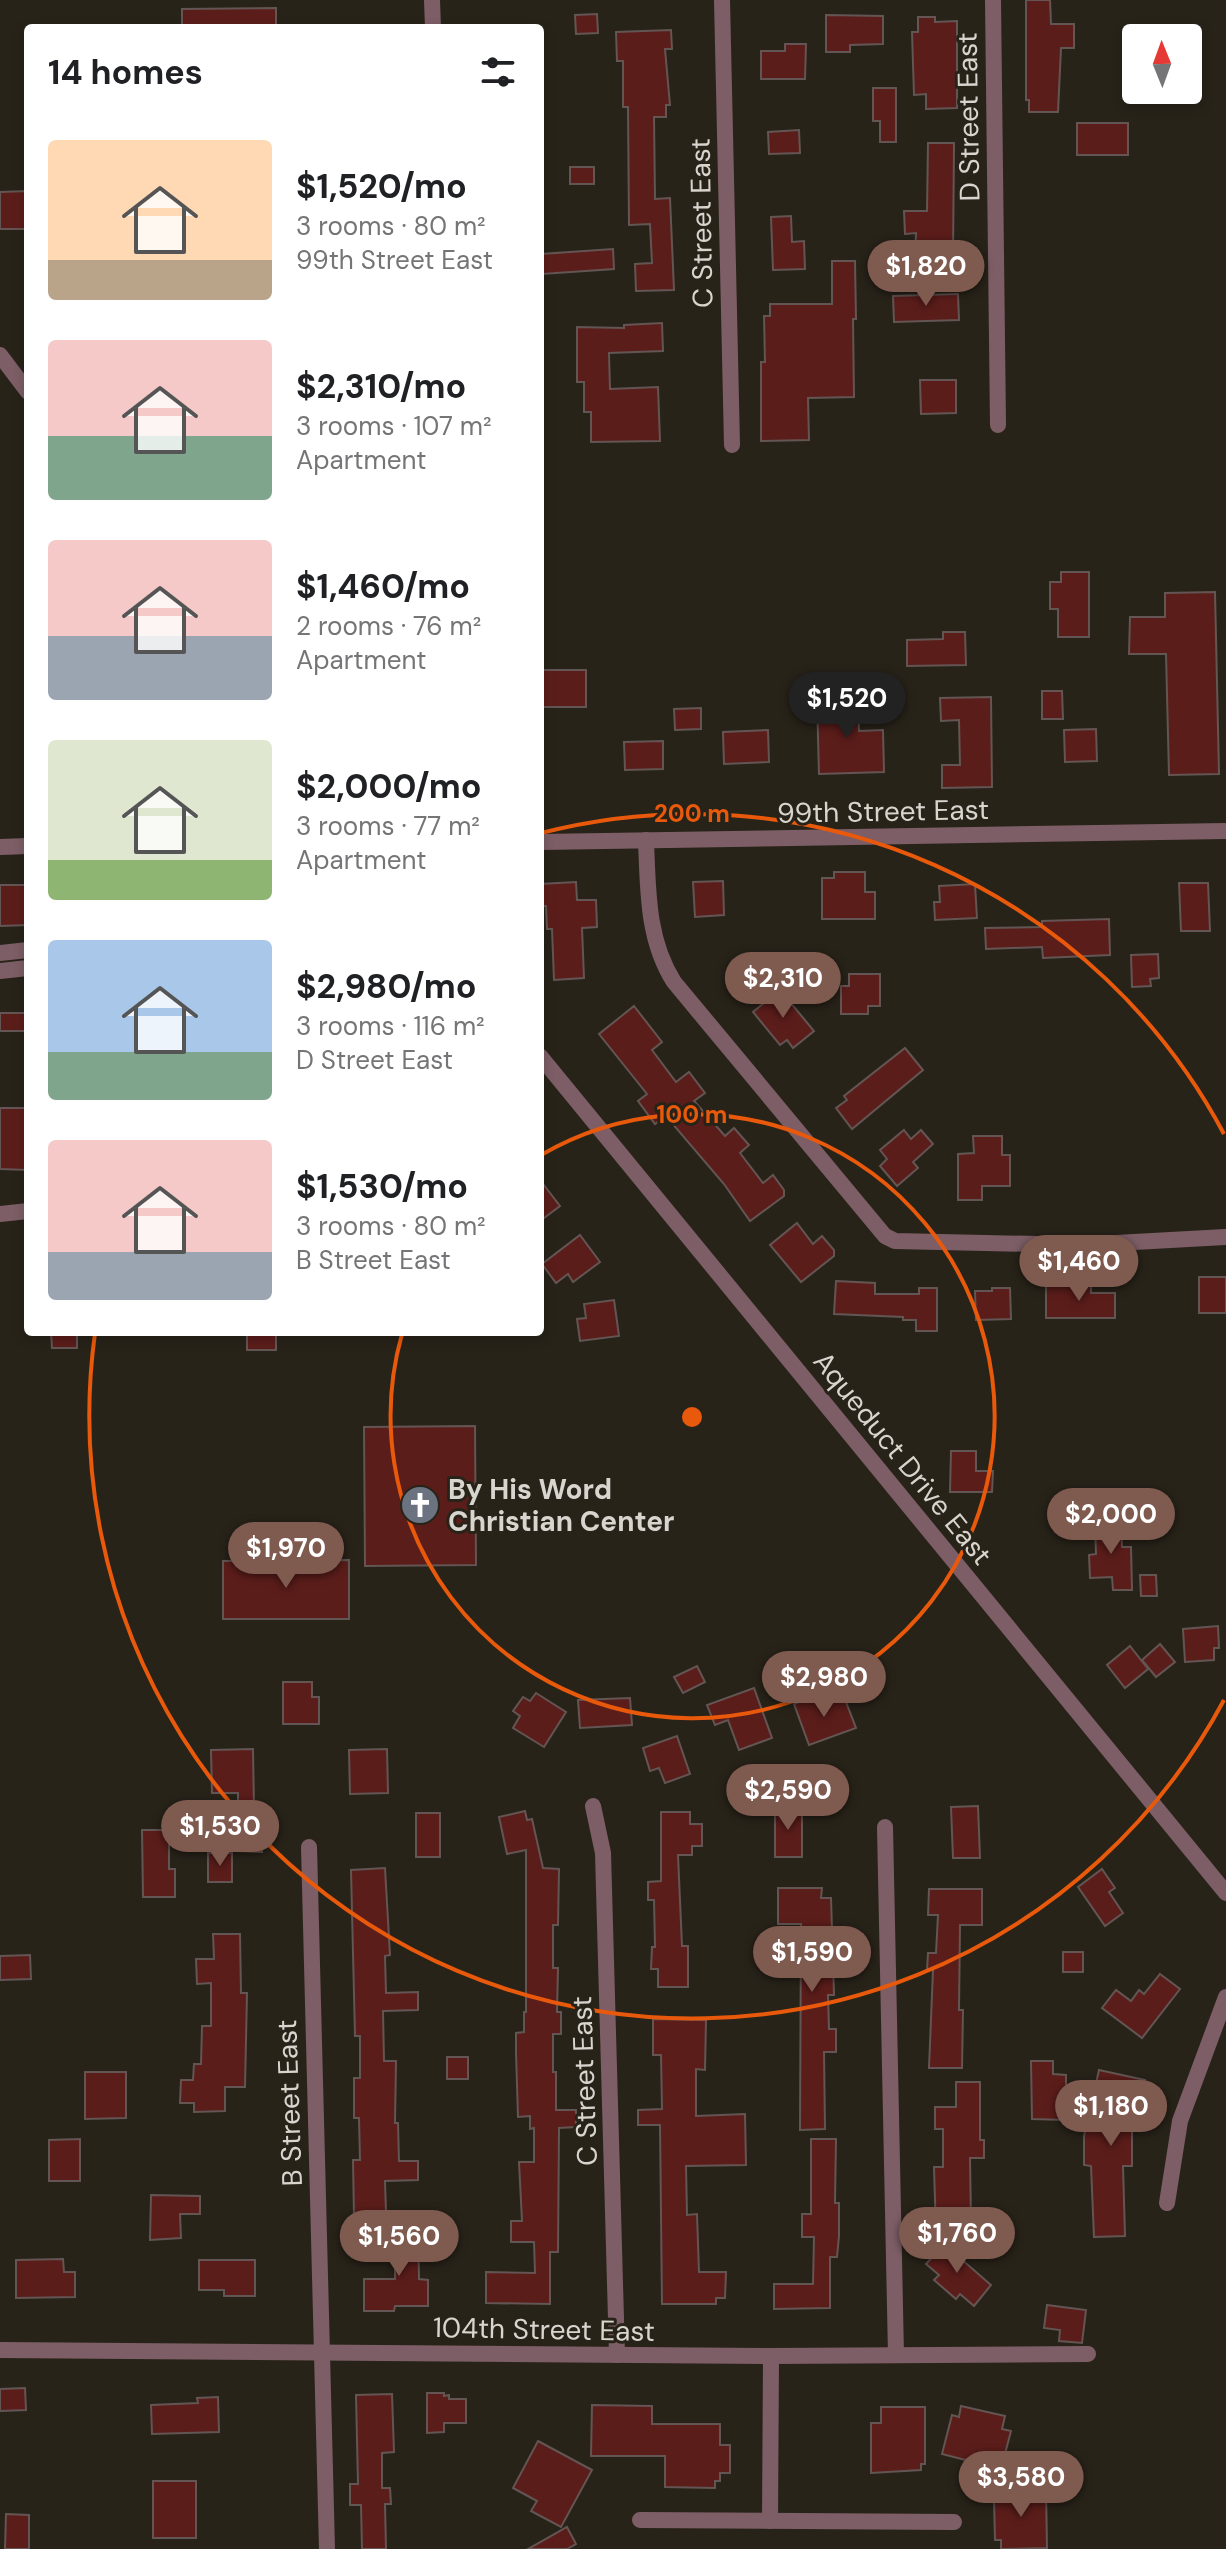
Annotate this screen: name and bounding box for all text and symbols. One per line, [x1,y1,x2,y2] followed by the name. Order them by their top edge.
[1122,24,1202,104] north arrow
[1122,24,1202,104] map controls
[949,32,988,202] street label: D Street East
[48,50,203,95] text: 14 homes
[476,50,520,94] icon: filters
[682,138,721,308] street label: C Street East
[296,164,467,209] text: $1,520/mo
[112,172,208,268] icon: home
[296,209,486,243] text: 3 rooms · 80 m²
[861,240,991,308] pin: $1,820
[296,243,493,277] text: 99th Street East
[885,249,967,283] text: $1,820
[296,364,466,409] text: $2,310/mo
[112,372,208,468] icon: home
[296,409,492,443] text: 3 rooms · 107 m²
[296,443,427,477] text: Apartment
[296,564,470,609] text: $1,460/mo
[112,572,208,668] icon: home
[296,609,481,643] text: 2 rooms · 76 m²
[296,643,427,677] text: Apartment
[782,672,912,740] pin: $1,520
[807,681,887,715] text: $1,520
[296,764,482,809] text: $2,000/mo
[112,772,208,868] icon: home
[777,791,989,832] street label: 99th Street East
[654,798,730,829] text: 200 m
[296,809,480,843] text: 3 rooms · 77 m²
[296,843,427,877] text: Apartment
[718,952,848,1020] pin: $2,310
[743,961,823,995] text: $2,310
[296,964,477,1009] text: $2,980/mo
[112,972,208,1068] icon: home
[296,1009,485,1043] text: 3 rooms · 116 m²
[296,1043,453,1077] text: D Street East
[657,1099,727,1130] text: 100 m
[296,1164,468,1209] text: $1,530/mo
[112,1172,208,1268] icon: home
[296,1209,486,1243] text: 3 rooms · 80 m²
[1014,1235,1144,1303] pin: $1,460
[296,1243,451,1277] text: B Street East
[1037,1244,1121,1278] text: $1,460
[805,1344,1000,1573] street label: Aqueduct Drive East
[678,1403,706,1431] centre of rings
[448,1471,675,1540] place label: By His Word Christian Center
[399,1484,441,1526] church icon: By His Word Christian Center
[1046,1488,1176,1556] pin: $2,000
[1065,1497,1157,1531] text: $2,000
[221,1522,351,1590] pin: $1,970
[246,1531,326,1565] text: $1,970
[759,1651,889,1719] pin: $2,980
[780,1660,868,1694] text: $2,980
[723,1764,853,1832] pin: $2,590
[744,1773,832,1807] text: $2,590
[155,1800,285,1868] pin: $1,530
[179,1809,261,1843] text: $1,530
[747,1926,877,1994] pin: $1,590
[771,1935,853,1969] text: $1,590
[563,1995,606,2166] street label: C Street East
[268,2019,311,2187] street label: B Street East
[1046,2080,1176,2148] pin: $1,180
[1073,2089,1149,2123] text: $1,180
[892,2207,1022,2275] pin: $1,760
[334,2210,464,2278] pin: $1,560
[917,2216,997,2250] text: $1,760
[358,2219,440,2253] text: $1,560
[433,2309,655,2350] street label: 104th Street East
[956,2451,1086,2519] pin: $3,580
[977,2460,1065,2494] text: $3,580

